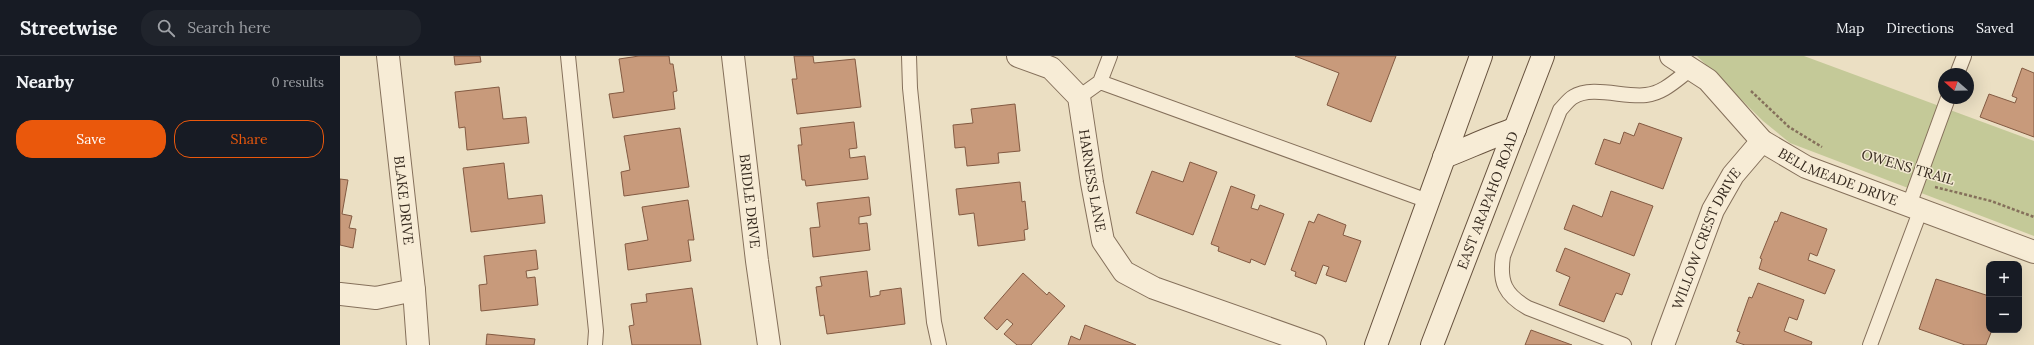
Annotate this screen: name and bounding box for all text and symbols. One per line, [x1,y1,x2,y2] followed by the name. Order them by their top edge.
[141,10,421,46] search box
[20,16,117,40] text: Streetwise
[155,17,177,39] icon: search
[187,18,271,37] text: Search here
[1836,19,1864,37] text: Map
[1886,19,1954,37] text: Directions
[1976,19,2014,37] text: Saved
[1938,68,1974,104] north arrow
[16,71,74,93] text: Nearby
[272,74,324,91] text: 0 results
[16,120,166,158] button: Save
[174,120,324,158] button: Share
[1075,128,1110,234] street label: HARNESS LANE
[1453,129,1522,272] street label: EAST ARAPAHO ROAD
[1775,144,1901,210] street label: BELLMEADE DRIVE
[1859,145,1957,189] street label: OWENS TRAIL
[736,153,764,249] street label: BRIDLE DRIVE
[390,155,418,246] street label: BLAKE DRIVE
[1668,164,1745,312] street label: WILLOW CREST DRIVE
[1986,261,2022,333] map controls
[1986,261,2022,297] button: +
[1986,297,2022,333] button: −

